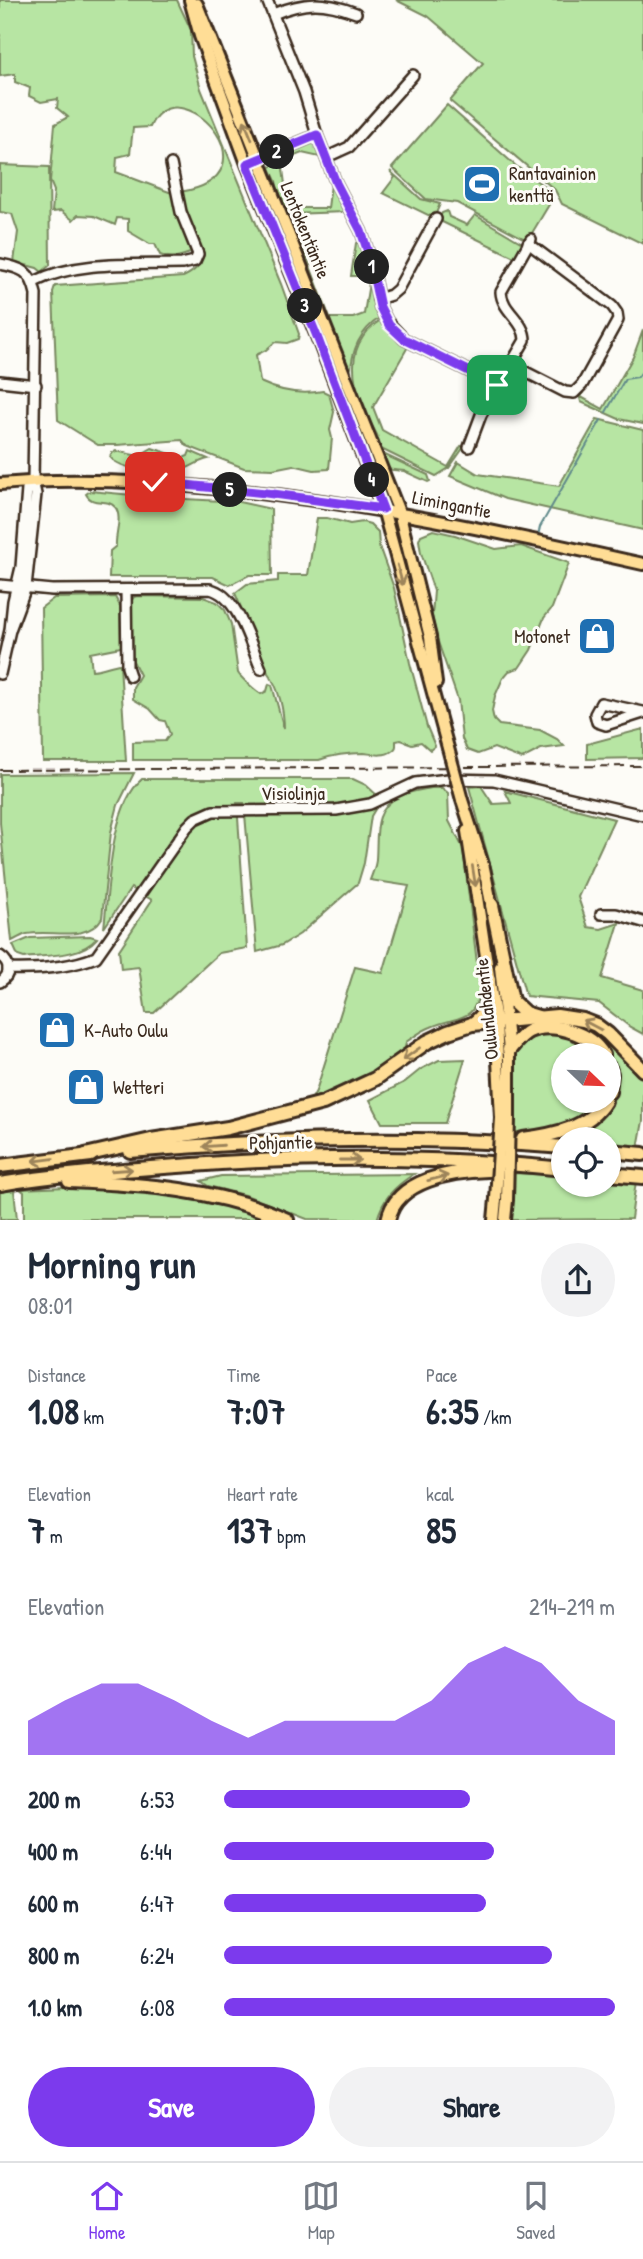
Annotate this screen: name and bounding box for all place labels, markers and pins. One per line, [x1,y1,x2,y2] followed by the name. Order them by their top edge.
[260,134,294,170] pin: 2
[509,160,596,208] place label: Rantavainion kenttä
[461,163,503,205] sports icon: Rantavainion kenttä
[354,250,390,284] pin: 1
[288,288,322,324] pin: 3
[467,355,527,415] pin
[125,452,185,512] pin
[354,462,390,498] pin: 4
[212,472,247,508] pin: 5
[576,615,618,657] shop icon: Motonet
[514,623,570,649] place label: Motonet
[36,1009,78,1051] shop icon: K-Auto Oulu
[84,1017,168,1043] place label: K-Auto Oulu
[65,1066,107,1108] shop icon: Wetteri
[113,1074,164,1100] place label: Wetteri

